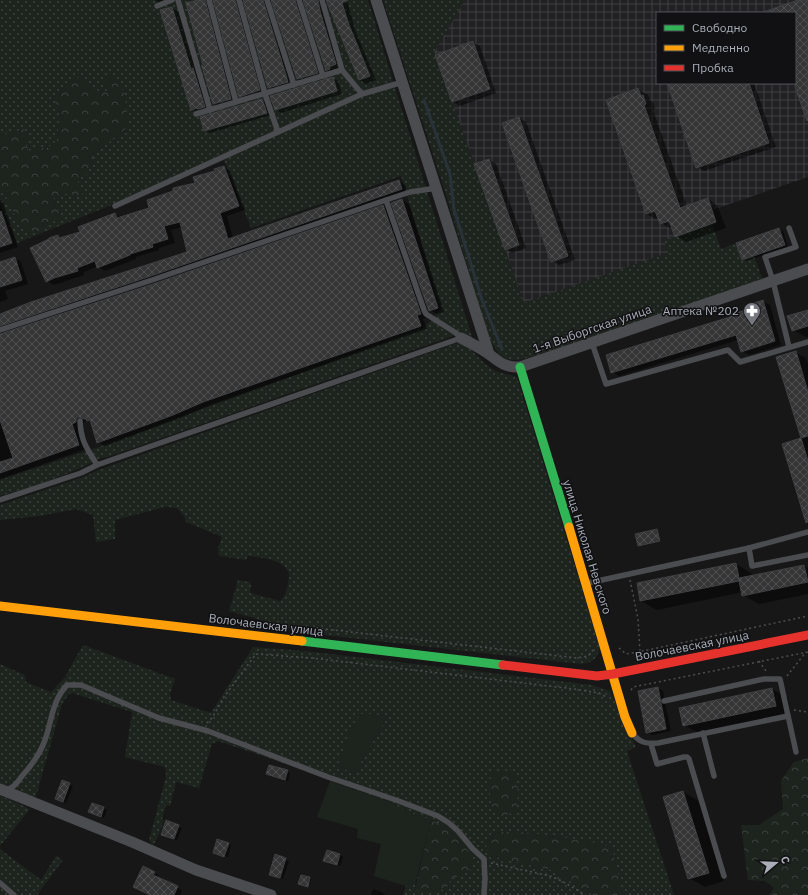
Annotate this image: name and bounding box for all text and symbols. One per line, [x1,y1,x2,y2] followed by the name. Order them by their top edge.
[656,12,796,84] legend
[692,20,748,35] text: Свободно
[692,40,750,55] text: Медленно
[692,60,734,75] text: Пробка
[530,301,654,356] street label: 1-я Выборгская улица
[742,301,762,326] pharmacy icon: Аптека №202
[663,303,739,318] place label: Аптека №202
[560,478,615,616] street label: улица Николая Невского
[208,610,325,639] street label: Волочаевская улица
[634,627,751,664] street label: Волочаевская улица
[756,843,796,883] north arrow
[778,854,793,865] text: С

